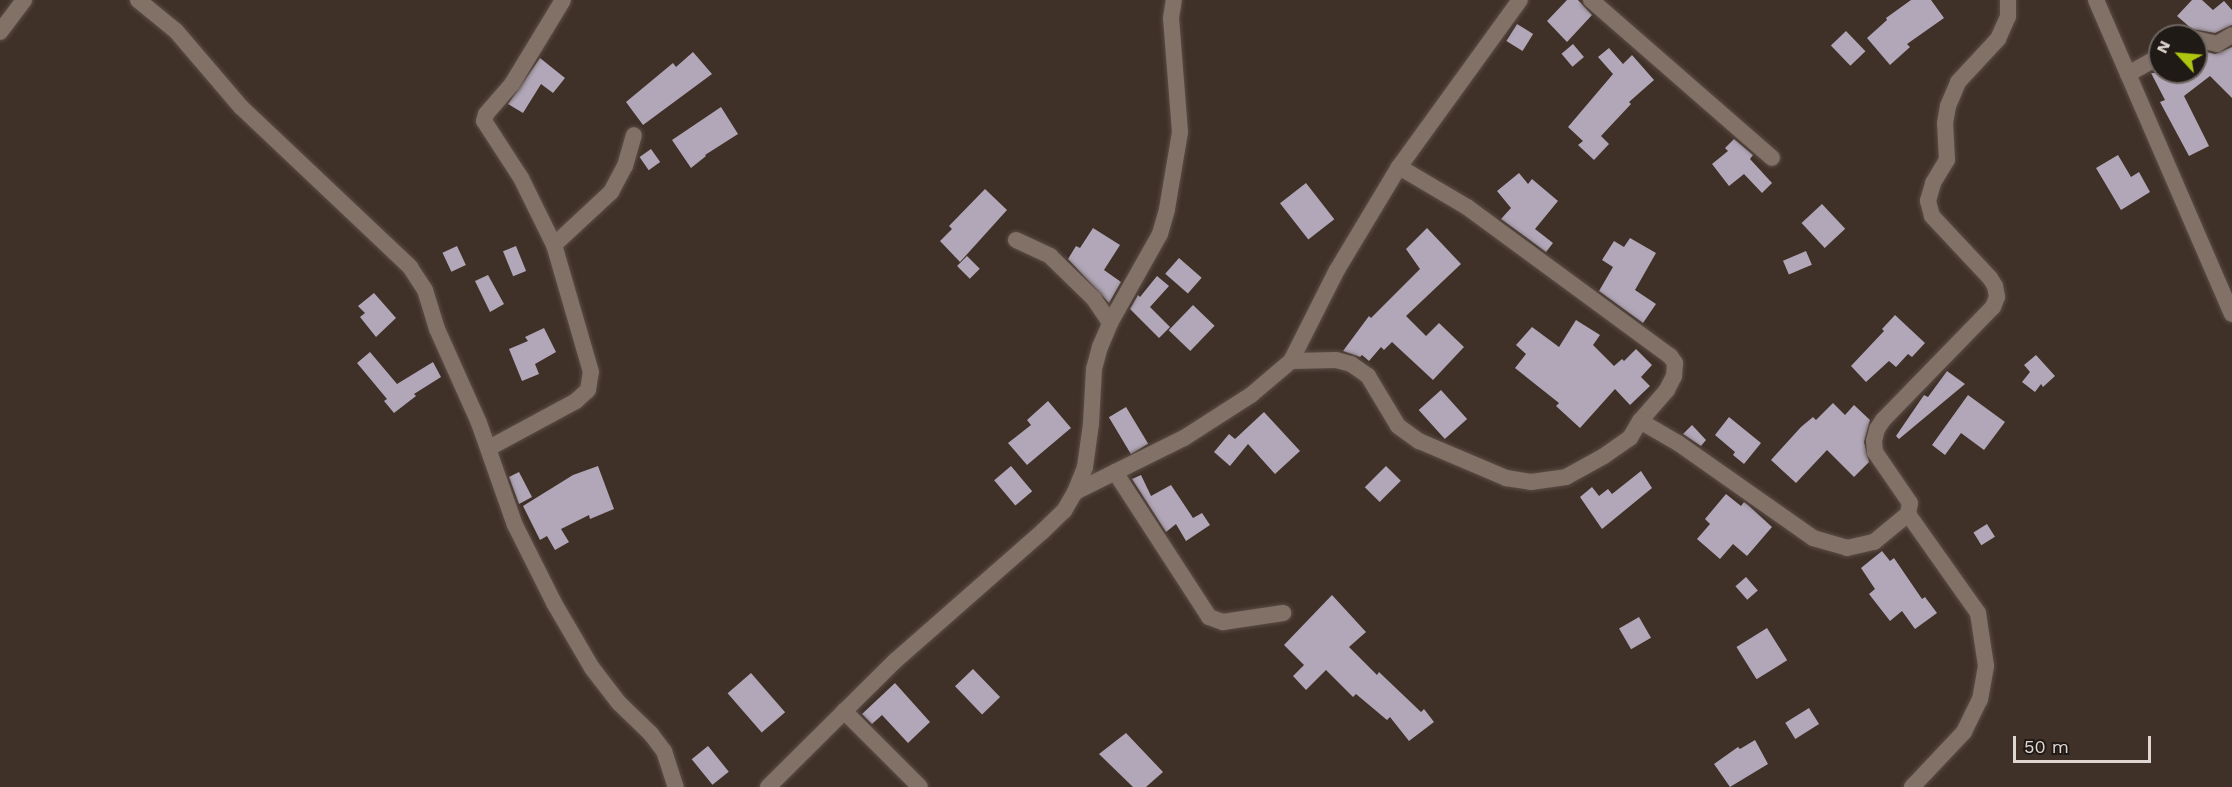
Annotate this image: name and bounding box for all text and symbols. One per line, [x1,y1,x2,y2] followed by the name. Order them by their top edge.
[2148,24,2208,84] north arrow
[2152,37,2174,56] text: N
[2016,724,2154,762] scale bar
[2024,736,2069,757] text: 50 m

